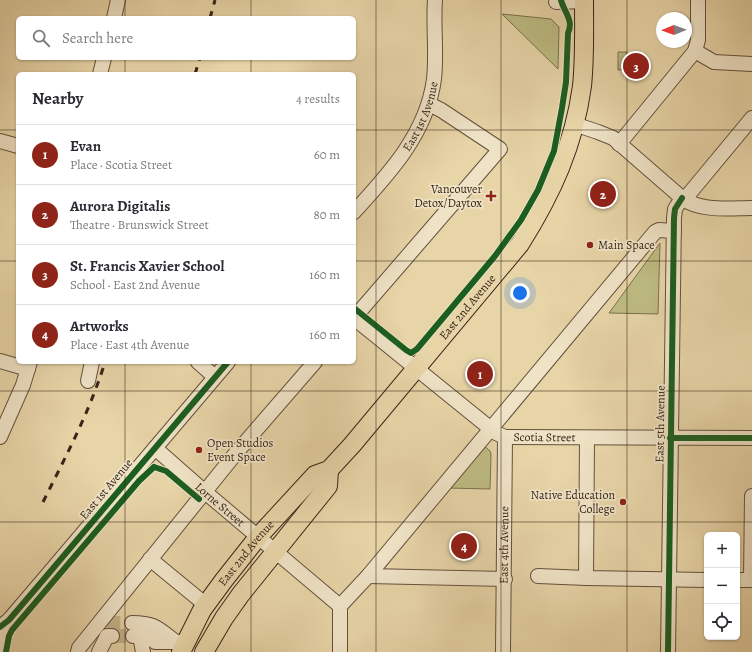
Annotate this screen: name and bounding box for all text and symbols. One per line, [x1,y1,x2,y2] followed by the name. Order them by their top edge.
[656,12,692,48] north arrow
[16,16,356,60] search box
[30,27,52,49] icon: search
[62,28,133,48] text: Search here
[623,51,649,81] pin: 3
[399,80,442,154] street label: East 1st Avenue
[32,87,83,110] text: Nearby
[296,90,340,107] text: 4 results
[70,136,101,156] text: Evan
[43,146,47,163] text: 1
[314,146,340,163] text: 60 m
[70,156,172,173] text: Place · Scotia Street
[590,179,616,209] pin: 2
[414,181,482,211] place label: Vancouver Detox/Daytox
[485,190,497,202] marker: Vancouver Detox/Daytox
[70,196,170,216] text: Aurora Digitalis
[42,206,48,223] text: 2
[313,206,340,223] text: 80 m
[70,216,209,233] text: Theatre · Brunswick Street
[598,237,655,253] place label: Main Space
[585,240,595,250] marker: Main Space
[70,256,224,276] text: St. Francis Xavier School
[42,266,48,283] text: 3
[309,266,340,283] text: 160 m
[435,271,499,343] street label: East 2nd Avenue
[70,276,200,293] text: School · East 2nd Avenue
[510,283,530,303] your location
[70,316,129,336] text: Artworks
[42,326,48,343] text: 4
[309,326,340,343] text: 160 m
[70,336,189,353] text: Place · East 4th Avenue
[467,359,493,389] pin: 1
[651,385,669,463] street label: East 5th Avenue
[513,429,575,445] street label: Scotia Street
[207,435,274,465] place label: Open Studios Event Space
[194,445,204,455] marker: Open Studios Event Space
[76,455,136,523] street label: East 1st Avenue
[192,479,248,530] street label: Lorne Street
[531,487,615,517] place label: Native Education College
[618,497,628,507] marker: Native Education College
[496,506,512,584] street label: East 4th Avenue
[214,517,278,589] street label: East 2nd Avenue
[451,531,477,561] pin: 4
[704,532,740,640] map controls
[704,532,740,568] button: +
[704,568,740,604] button: −
[704,604,740,640] button: locate

